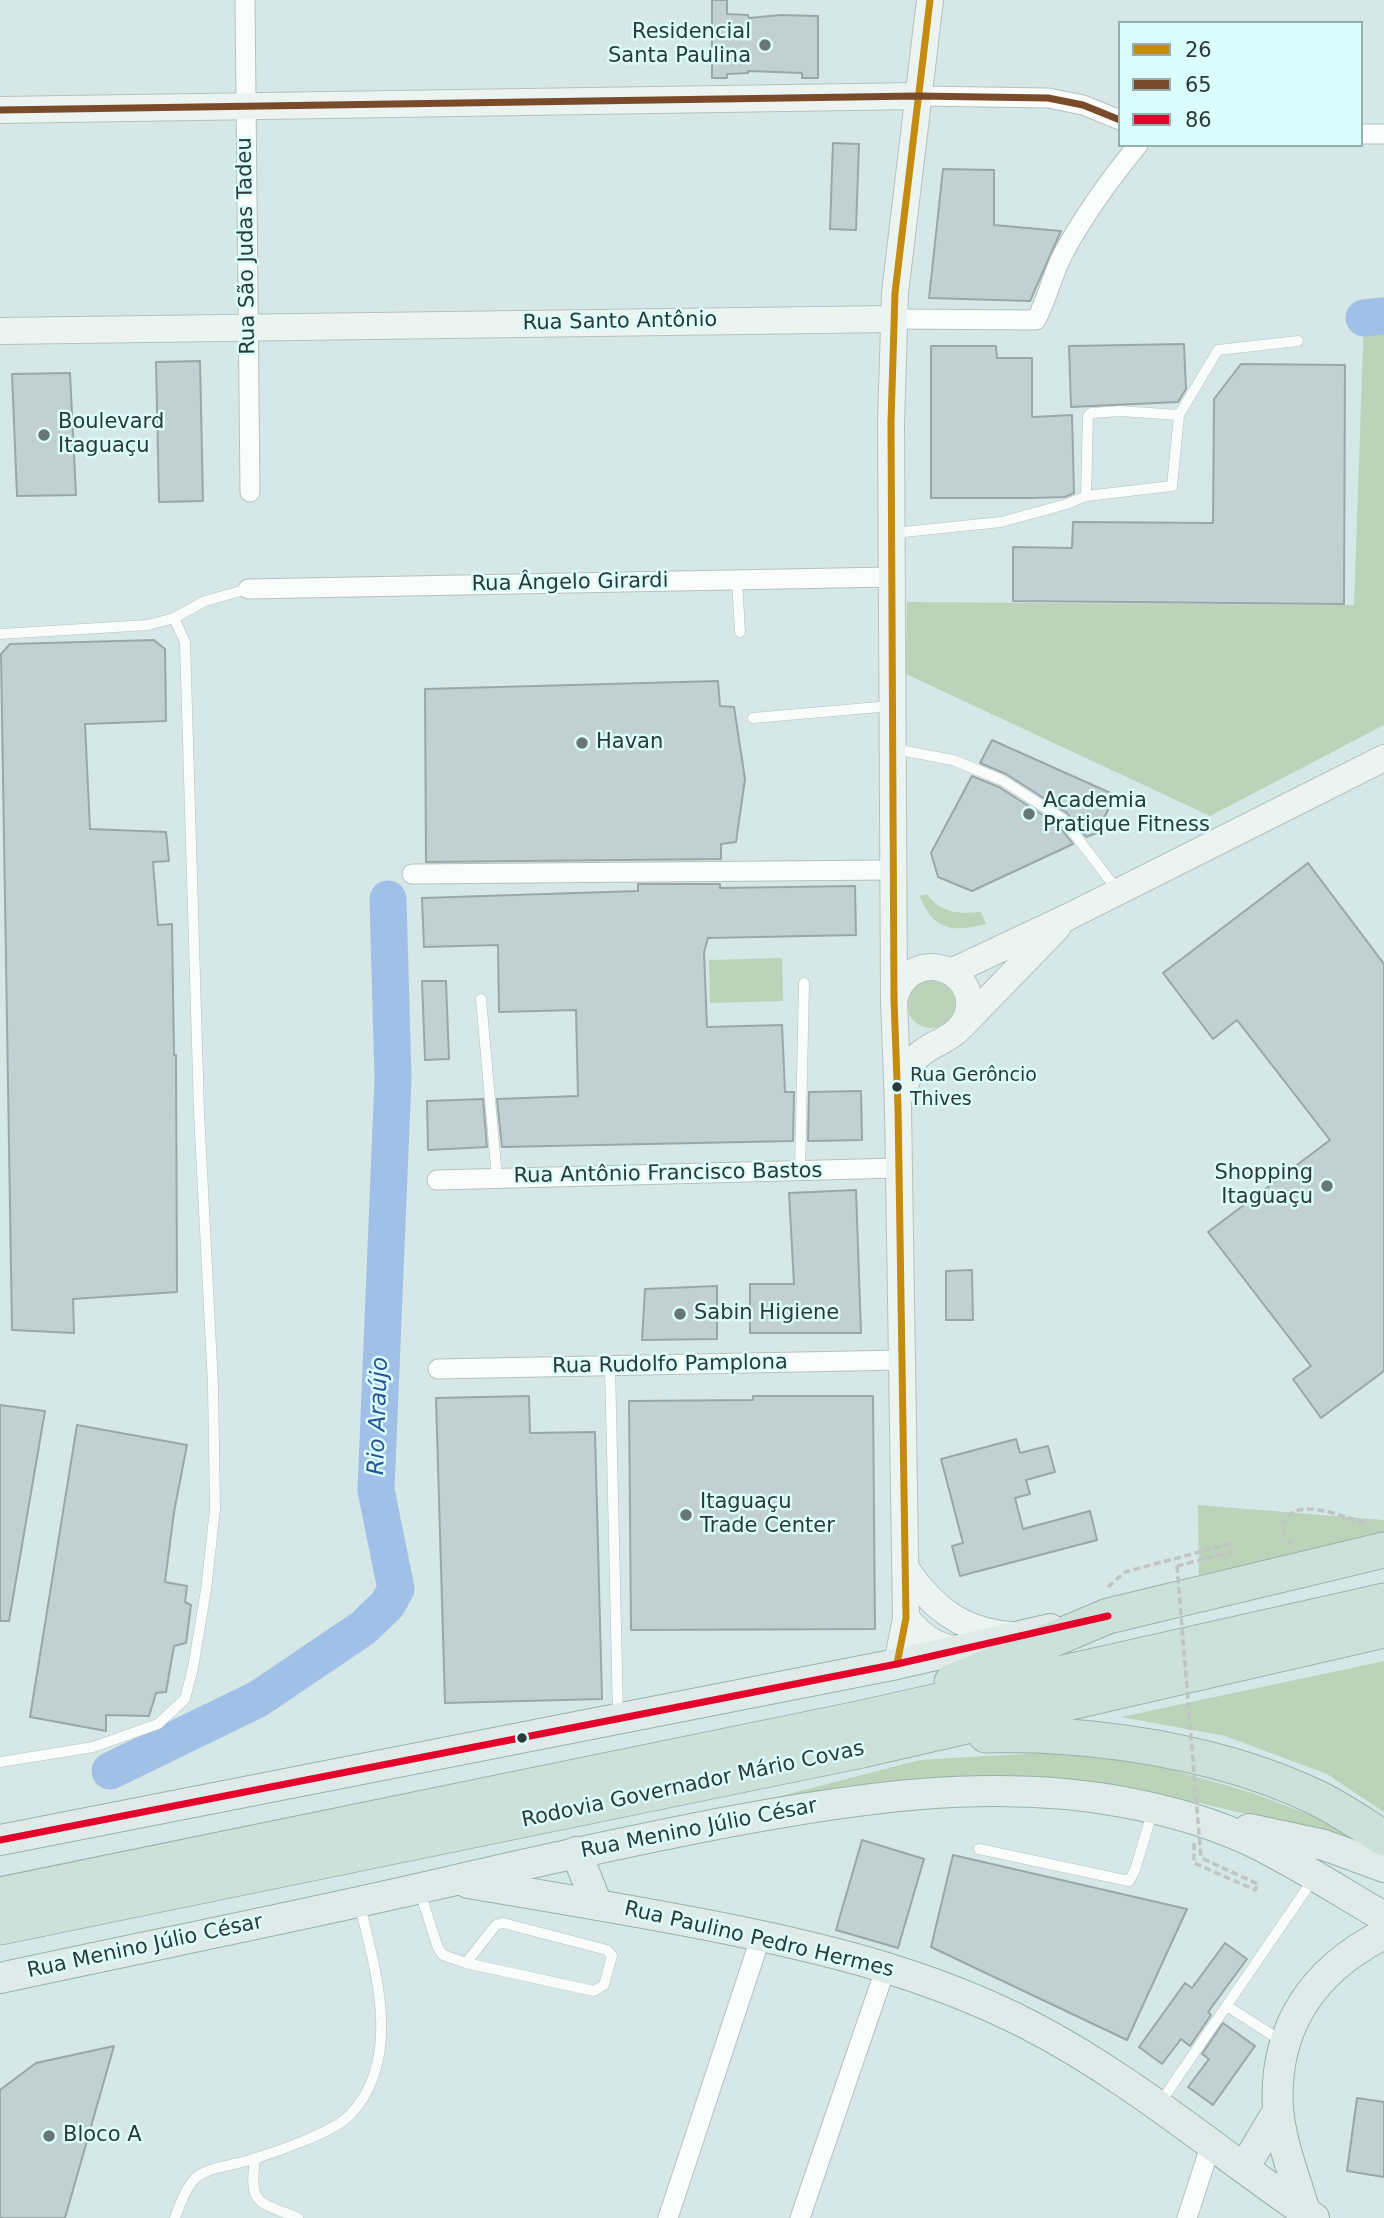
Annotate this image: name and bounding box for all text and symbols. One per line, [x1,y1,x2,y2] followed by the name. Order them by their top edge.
[608,20,751,70] place label: Residencial Santa Paulina
[1118,21,1363,147] legend
[757,37,773,53] marker: Residencial Santa Paulina
[1185,38,1212,62] text: 26
[1185,73,1212,97] text: 65
[1185,108,1212,132] text: 86
[233,137,261,355] street label: Rua São Judas Tadeu
[523,308,717,336] street label: Rua Santo Antônio
[58,410,164,460] place label: Boulevard Itaguaçu
[36,427,52,443] marker: Boulevard Itaguaçu
[471,569,669,597] street label: Rua Ângelo Girardi
[596,730,663,756] place label: Havan
[574,735,590,751] marker: Havan
[1043,789,1210,839] place label: Academia Pratique Fitness
[1021,806,1037,822] marker: Academia Pratique Fitness
[910,1065,1037,1109] place label: Rua Gerôncio Thives
[890,1080,904,1094] marker: Rua Gerôncio Thives
[513,1159,823,1189] street label: Rua Antônio Francisco Bastos
[1214,1161,1313,1211] place label: Shopping Itaguaçu
[1319,1178,1335,1194] marker: Shopping Itaguaçu
[694,1301,839,1327] place label: Sabin Higiene
[672,1306,688,1322] marker: Sabin Higiene
[552,1350,788,1380] street label: Rua Rudolfo Pamplona
[363,1357,395,1475] water label: Rio Araújo
[700,1490,835,1540] place label: Itaguaçu Trade Center
[678,1507,694,1523] marker: Itaguaçu Trade Center
[515,1731,529,1745] unlabelled marker
[519,1736,867,1834] street label: Rodovia Governador Mário Covas
[579,1794,819,1864] street label: Rua Menino Júlio César
[622,1897,896,1983] street label: Rua Paulino Pedro Hermes
[25,1910,265,1984] street label: Rua Menino Júlio César
[63,2123,142,2149] place label: Bloco A
[41,2128,57,2144] marker: Bloco A

